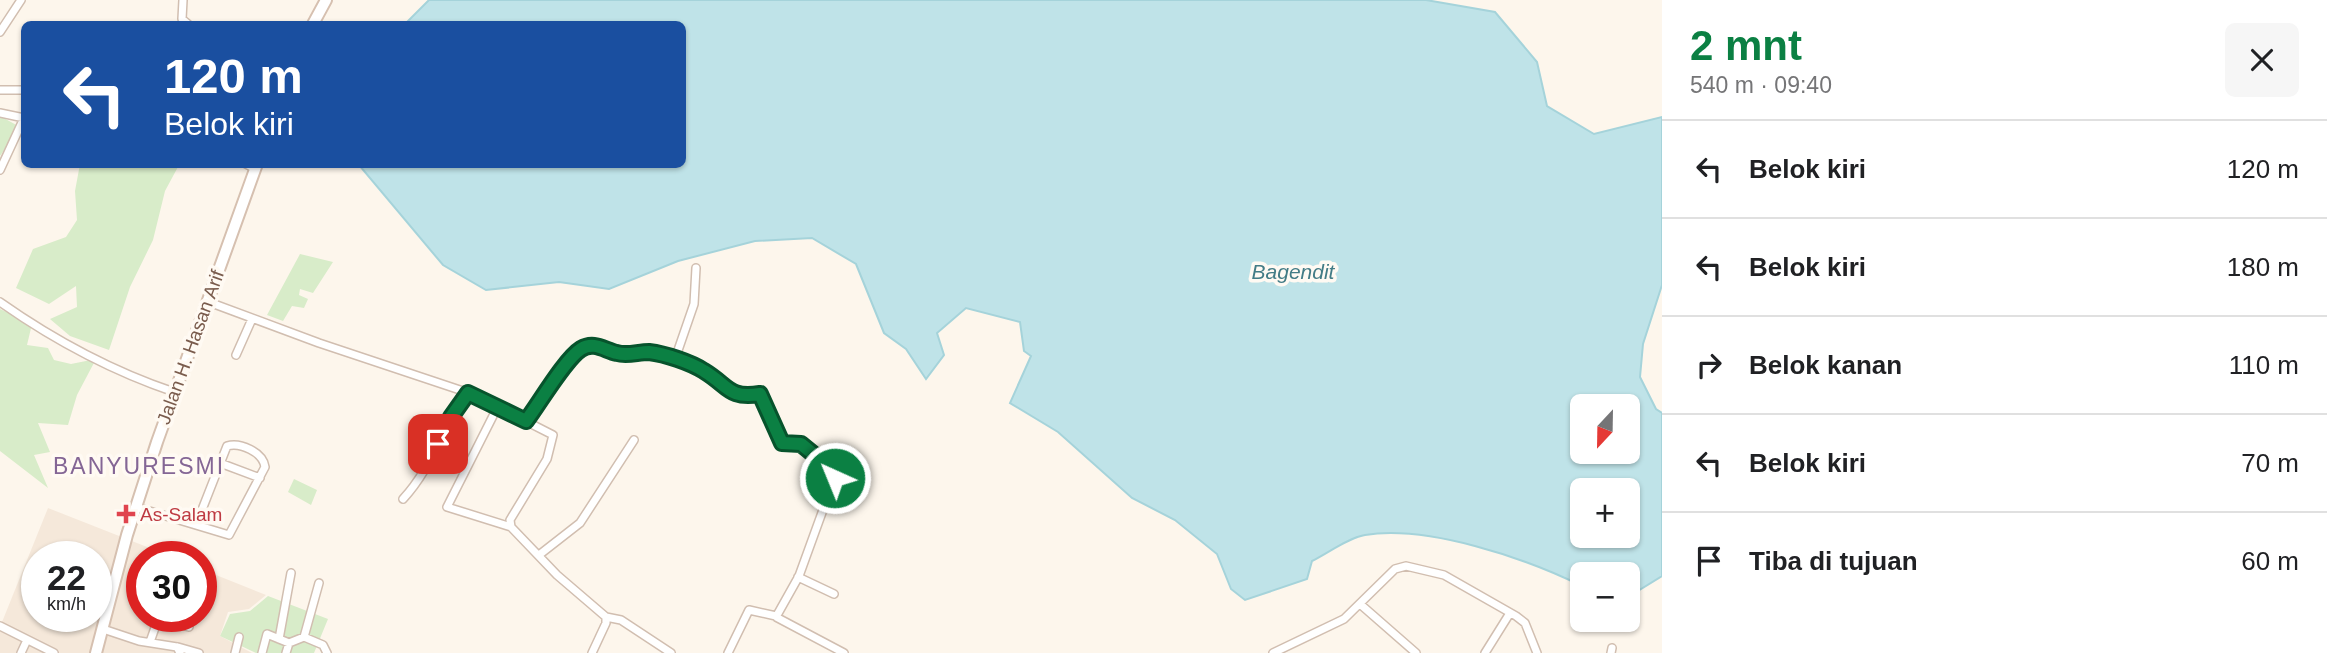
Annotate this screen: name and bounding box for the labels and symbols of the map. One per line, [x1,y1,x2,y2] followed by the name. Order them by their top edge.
[1252,260,1336,283] water label: Bagendit
[153,266,228,427] street label: Jalan H. Hasan Arif
[1570,394,1640,464] north arrow
[408,414,468,474] pin
[798,441,872,515] position arrow
[53,453,225,479] district label: BANYURESMI
[140,504,222,525] place label: As-Salam
[118,506,134,522] marker: As-Salam
[126,541,217,632] speed limit sign: 30

